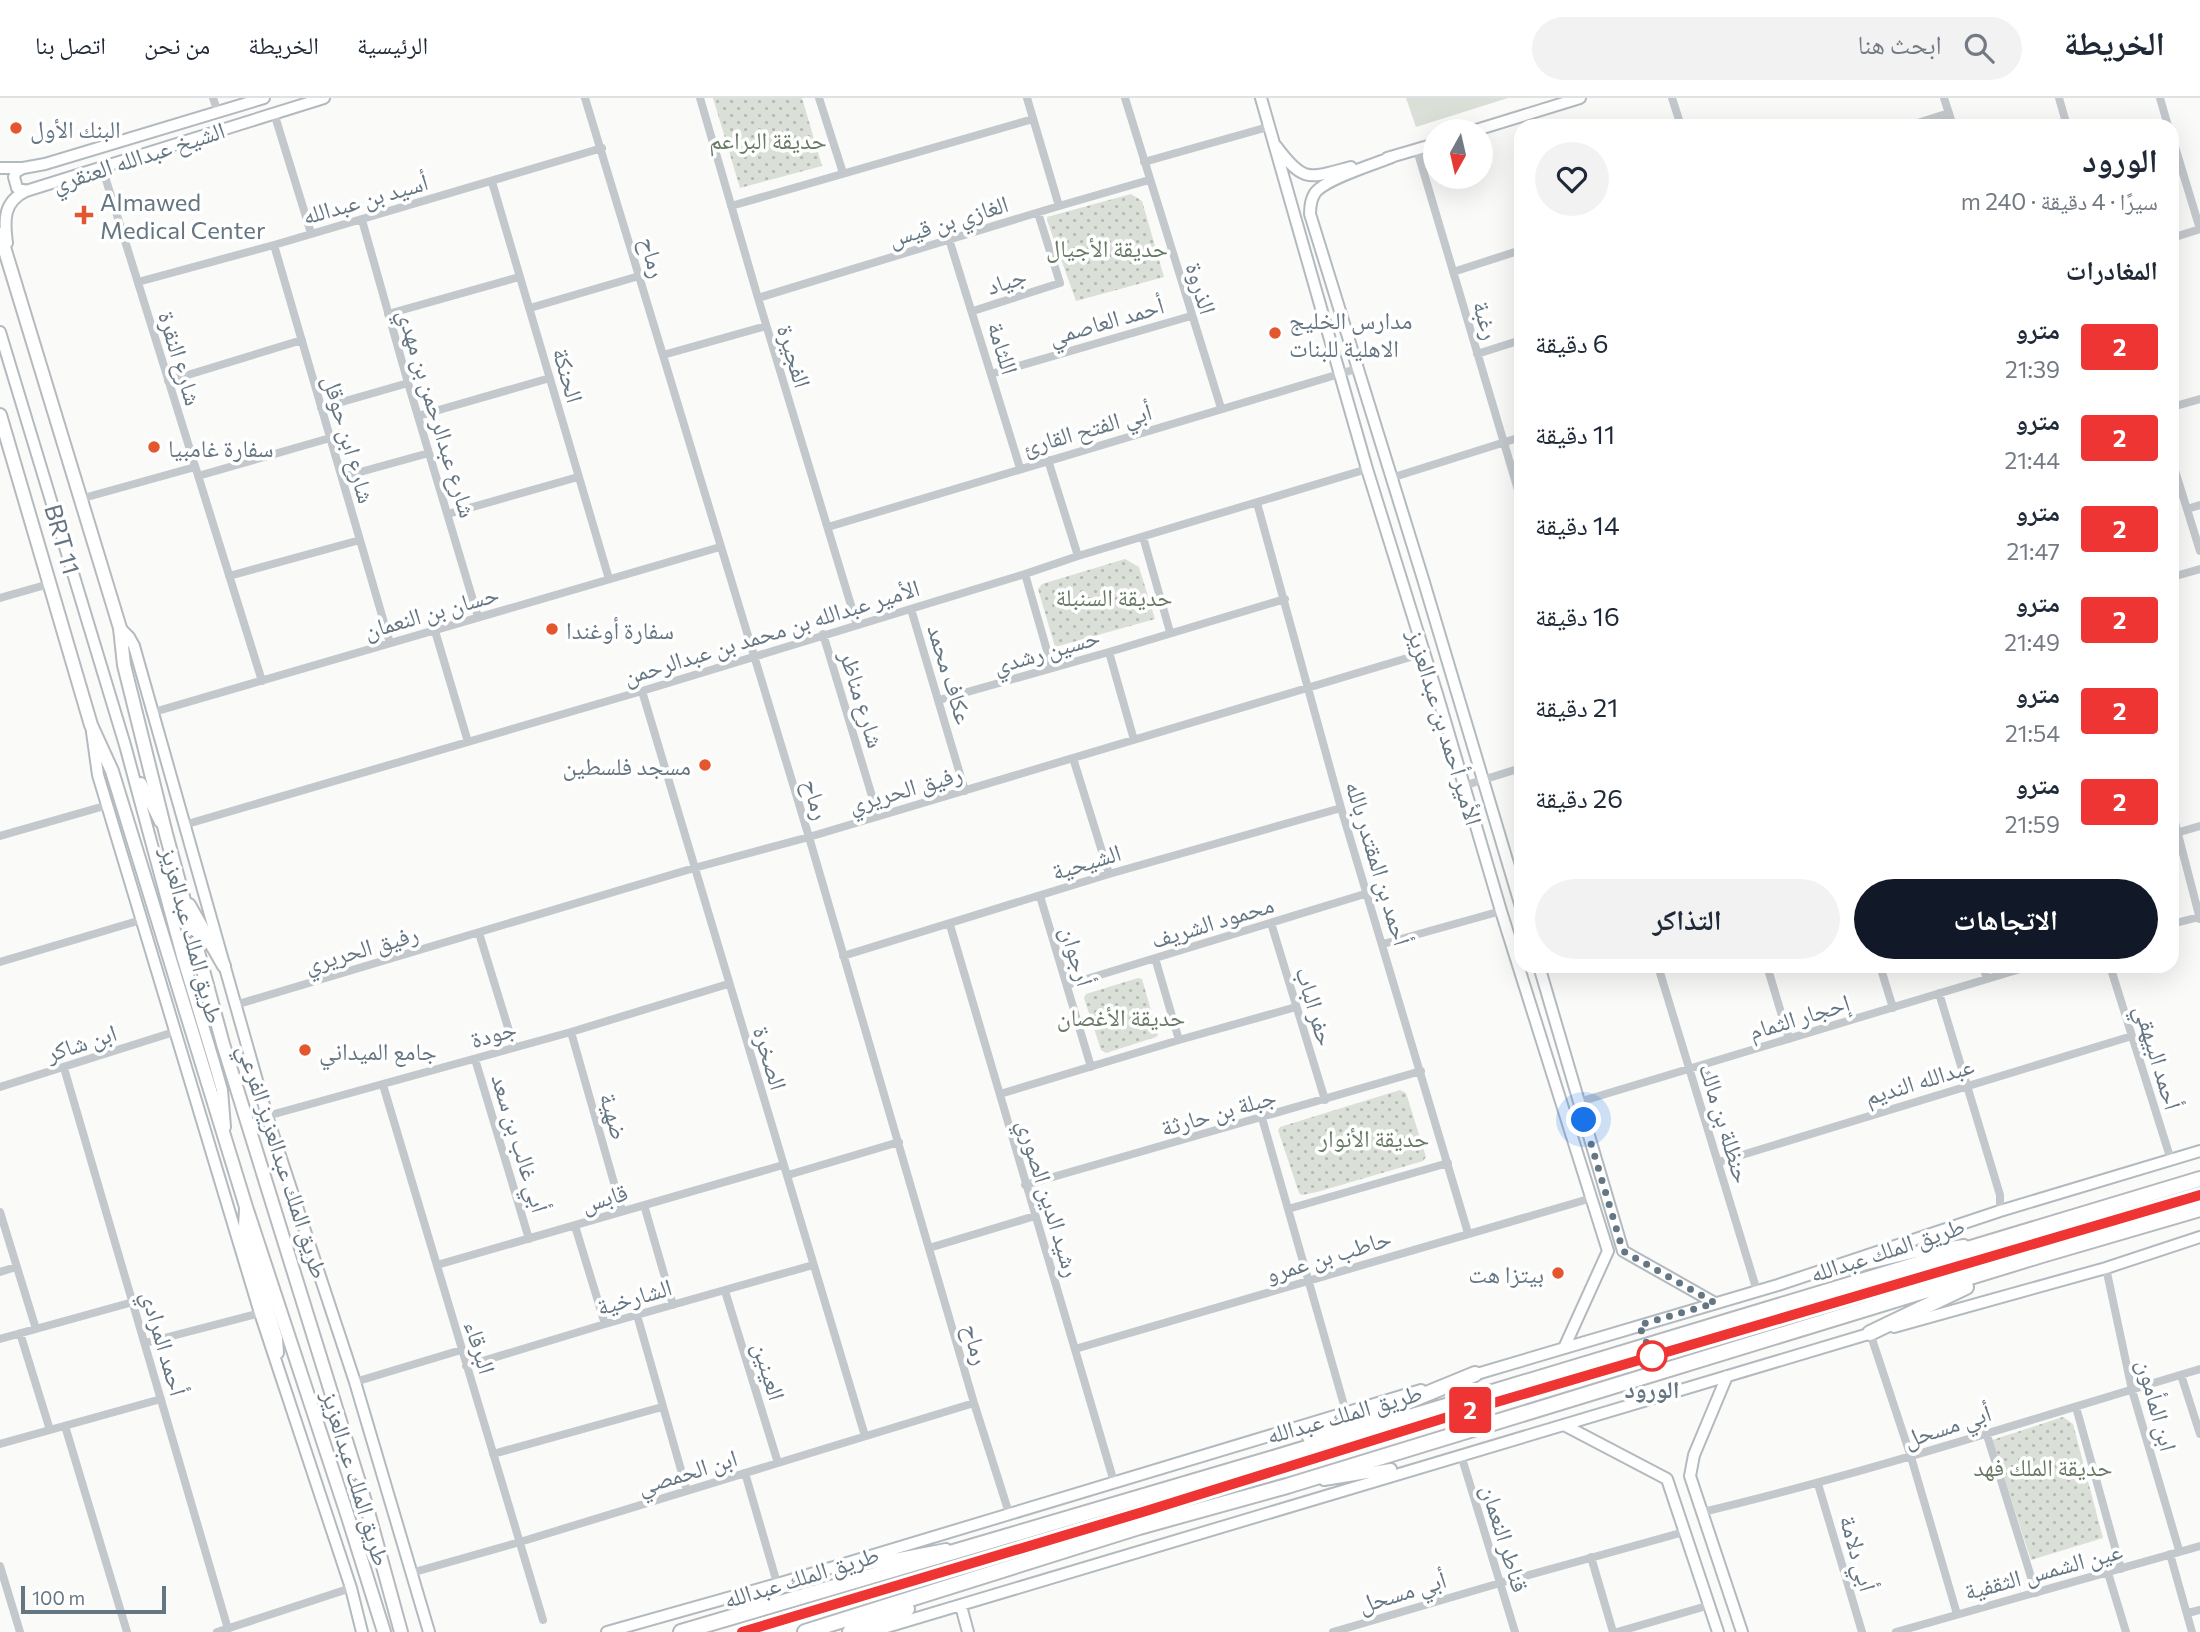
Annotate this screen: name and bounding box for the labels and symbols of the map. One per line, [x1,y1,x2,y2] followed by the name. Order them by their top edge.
[30,114,121,144] place label: البنك الأول
[48,114,230,203] street label: الشيخ عبدالله العنقري
[1423,119,1493,189] north arrow
[8,120,24,136] marker: البنك الأول
[709,125,827,157] park label: حديقة البراعم
[299,166,431,231] street label: أسيد بن عبدالله
[100,187,266,244] place label: Almawed Medical Center
[885,188,1013,258] street label: الغازي بن قيس
[74,205,94,225] marker: Almawed Medical Center
[632,233,674,282] street label: رماح
[1046,233,1168,263] park label: حديقة الأجيال
[1180,259,1224,317] street label: الذروة
[983,260,1030,300] street label: جياد
[1045,290,1169,356] street label: أحمد العاصمي
[1467,297,1506,343] street label: رغبة
[387,305,484,523] street label: شارع عبدالرحمن بن مهدي
[1289,305,1413,362] place label: مدارس الخليج الاهلية للبنات
[151,307,209,409] street label: شارع النقرة
[982,318,1026,378] street label: اللثامة
[771,321,818,391] street label: الفجيرة
[1267,325,1283,341] marker: مدارس الخليج الاهلية للبنات
[547,344,591,406] street label: الحنكة
[316,372,382,507] street label: شارع ابن حوقل
[1019,396,1157,466] street label: أبي الفتح القارئ
[168,433,274,462] place label: سفارة غامبيا
[146,439,162,455] marker: سفارة غامبيا
[39,501,87,577] street label: BRT 11
[619,572,923,691] street label: الأمير عبدالله بن محمد بن عبدالرحمن
[360,578,502,645] street label: حسان بن النعمان
[1055,582,1173,611] park label: حديقة السنبلة
[566,615,674,644] place label: سفارة أوغندا
[544,621,560,637] marker: سفارة أوغندا
[922,621,980,727] street label: عكاف محمد
[989,621,1104,685] street label: حسين رشدي
[1401,625,1490,829] street label: الأمير أحمد بن عبدالعزيز
[832,646,891,752] street label: شارع مناظر
[563,751,691,781] place label: مسجد فلسطين
[697,757,713,773] marker: مسجد فلسطين
[845,758,967,824] street label: رفيق الحريري
[795,775,837,824] street label: رماح
[1339,777,1418,949] street label: أحمد بن المقتدر بالله
[1048,837,1124,886] street label: الشيحية
[154,843,230,1027] street label: طريق الملك عبدالعزيز
[1147,889,1277,954] street label: محمود الشريف
[301,918,423,984] street label: رفيق الحريري
[1054,922,1101,990] street label: أرجوان
[1290,963,1342,1049] street label: حفر الباب
[1745,987,1854,1048] street label: إحجار الثمام
[2123,1001,2189,1115] street label: أحمد البيهقي
[1057,1002,1185,1032] park label: حديقة الأغصان
[467,1013,519,1053] street label: جودة
[41,1017,120,1068] street label: ابن شاكر
[748,1023,794,1093] street label: الصخرة
[319,1036,437,1071] place label: جامع الميداني
[227,1040,336,1284] street label: طريق الملك عبدالعزيز الفرعي
[297,1042,313,1058] marker: جامع الميداني
[1861,1050,1978,1113] street label: عبدالله النديم
[1693,1060,1758,1187] street label: حنظلة بن مالك
[480,1070,556,1218] street label: أبي غالب بن سعد
[1157,1081,1279,1142] street label: جبلة بن حارثة
[594,1089,635,1143] street label: ضهية
[1566,1102,1601,1137] your location
[1006,1116,1088,1282] street label: رشيد الدين الصوري
[1318,1123,1429,1152] park label: حديقة الأنوار
[577,1176,631,1219] street label: قابس
[1806,1210,1968,1289] street label: طريق الملك عبدالله
[1262,1222,1394,1289] street label: حاطب بن عمرو
[1468,1259,1544,1288] place label: بيتزا هت
[1550,1265,1566,1281] marker: بيتزا هت
[593,1271,675,1321] street label: الشارخية
[130,1287,194,1400] street label: أحمد المرادي
[459,1317,503,1377] street label: البرقاء
[955,1320,997,1369] street label: رماح
[747,1339,793,1404] street label: العينين
[1637,1341,1667,1371] marker: الورود
[2131,1356,2184,1454] street label: ابن المأمون
[1624,1374,1680,1403] place label: الورود
[1263,1377,1425,1450] street label: طريق الملك عبدالله
[315,1386,397,1569] street label: طريق الملك عبدالعزيز
[1447,1387,1493,1433] line badge: 2
[1900,1397,1996,1459] street label: أبي مسحل
[634,1442,742,1506] street label: ابن الحمصي
[1973,1452,2113,1481] park label: حديقة الملك فهد
[1475,1481,1536,1596] street label: قناطر النعمان
[1829,1512,1884,1596] street label: أبي دلامة
[1961,1535,2126,1606] street label: عين الشمس الثقفية
[720,1539,882,1614] street label: طريق الملك عبدالله
[1355,1564,1451,1624] street label: أبي مسحل
[21,1583,166,1615] scale bar

